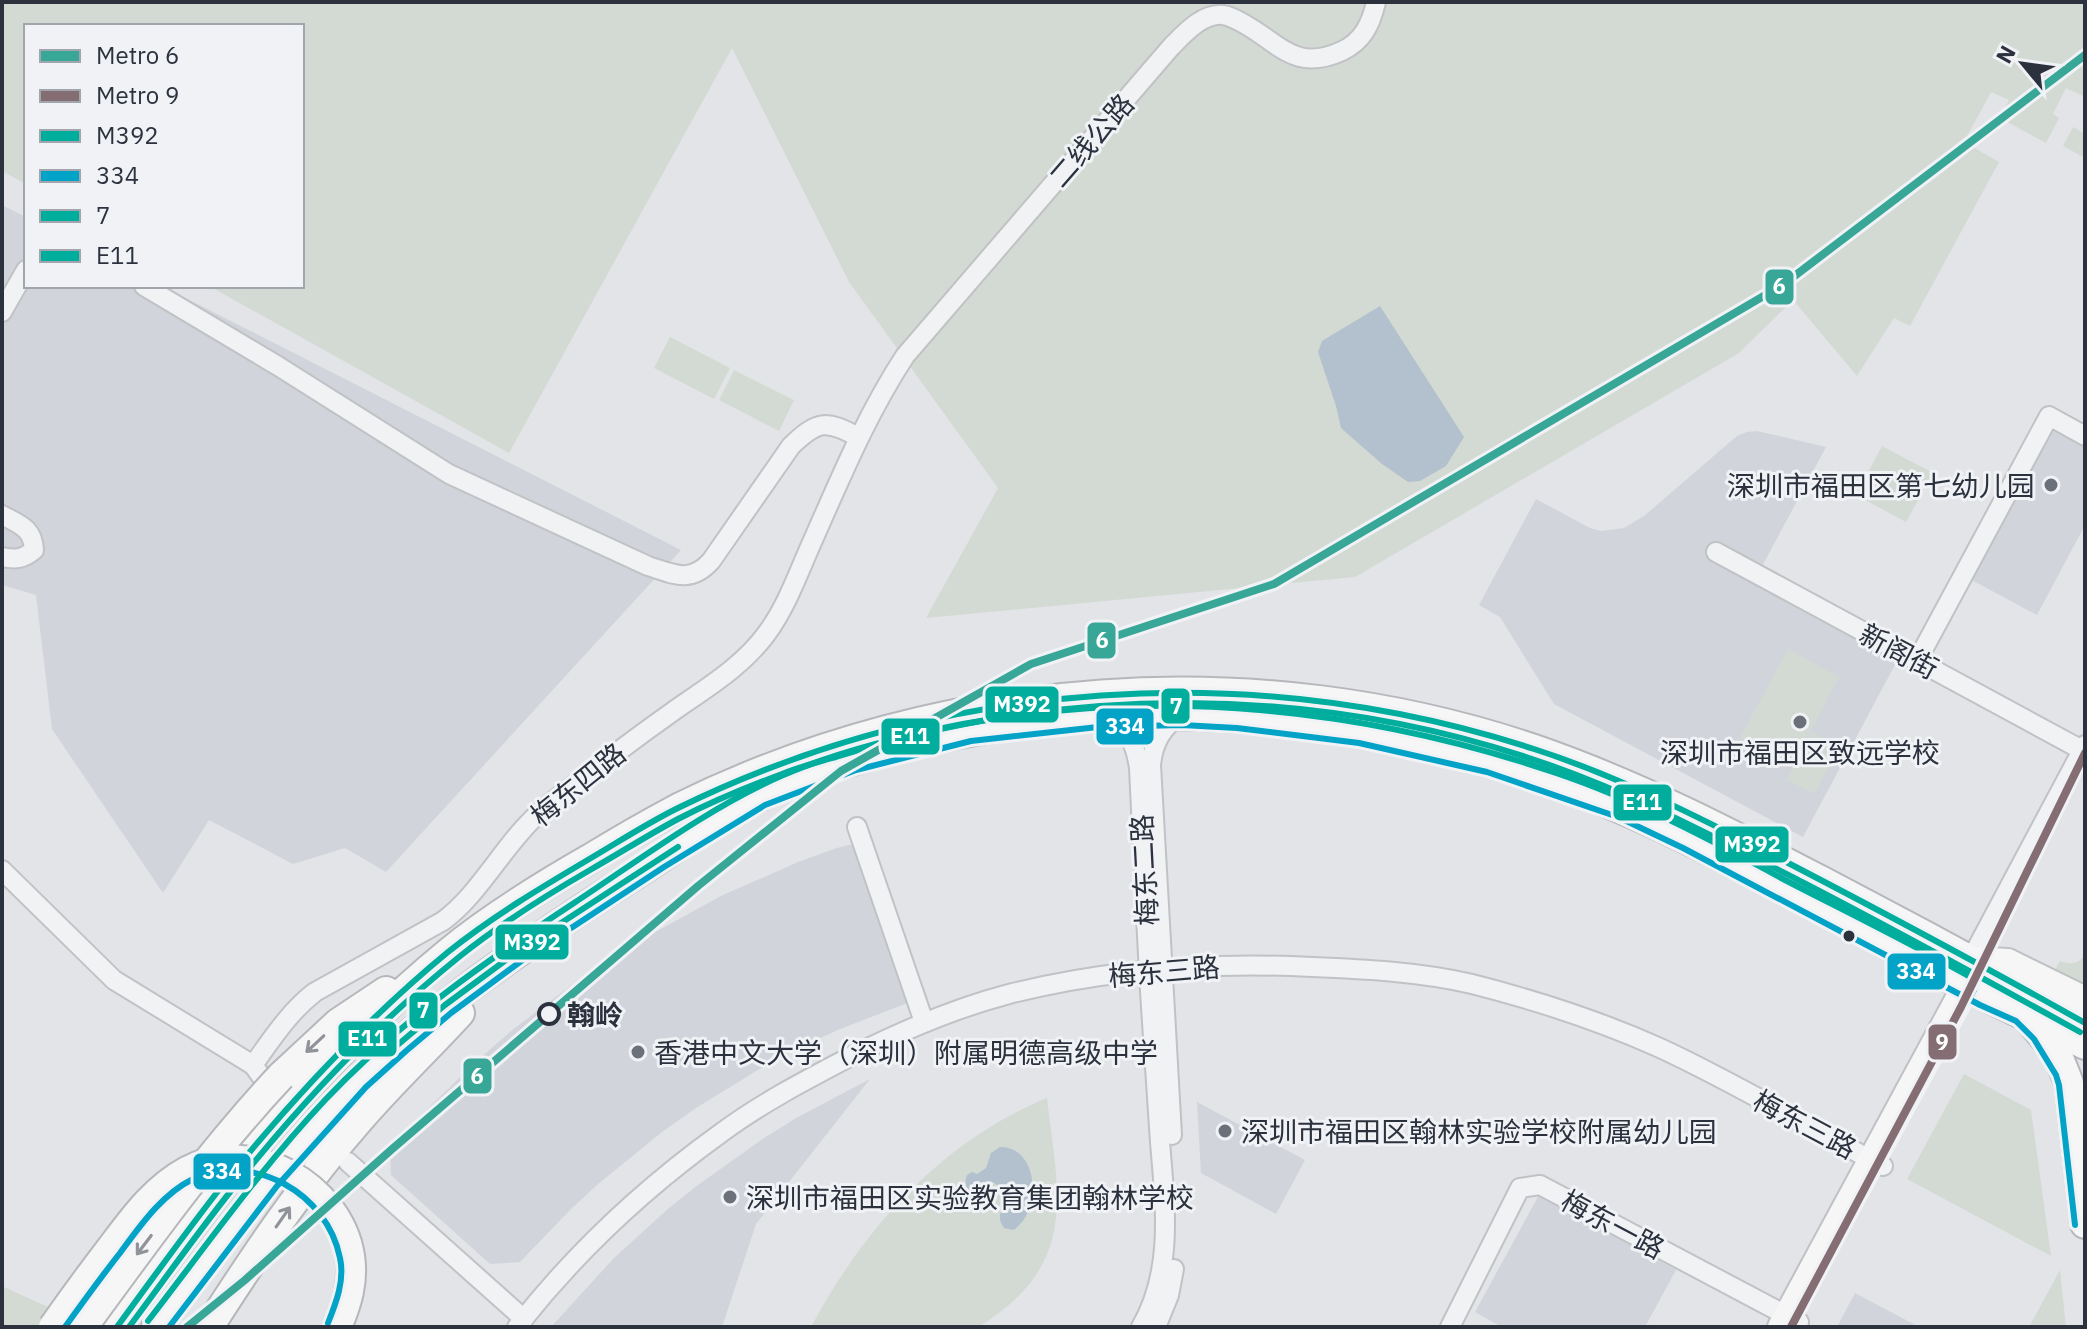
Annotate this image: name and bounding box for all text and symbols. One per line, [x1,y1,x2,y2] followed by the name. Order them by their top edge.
[24,24,304,288] legend
[1983,24,2063,104] north arrow
[96,39,179,71] text: Metro 6
[1989,40,2022,68] text: N
[96,79,179,111] text: Metro 9
[1040,86,1142,194] street label: 二线公路
[96,119,159,151] text: M392
[96,159,139,191] text: 334
[96,199,110,231] text: 7
[96,239,139,271] text: E11
[1764,268,1795,306] line badge: 6
[1772,271,1786,300] text: 6
[1727,467,2035,504] place label: 深圳市福田区第七幼儿园
[2042,476,2060,494] marker: 深圳市福田区第七幼儿园
[1853,615,1945,687] street label: 新阁街
[1086,621,1117,660] line badge: 6
[1095,625,1109,654] text: 6
[984,685,1060,724] line badge: M392
[1160,687,1191,725] line badge: 7
[993,689,1051,718] text: M392
[1169,691,1183,720] text: 7
[1095,707,1155,746] line badge: 334
[1105,711,1145,740] text: 334
[1791,713,1809,731] marker: 深圳市福田区致远学校
[880,717,941,756] line badge: E11
[890,721,930,750] text: E11
[523,734,633,834] street label: 梅东四路
[1660,734,1940,771] place label: 深圳市福田区致远学校
[1612,783,1673,822] line badge: E11
[1622,787,1662,816] text: E11
[1123,813,1165,927] street label: 梅东二路
[1714,825,1790,864] line badge: M392
[1723,829,1781,858] text: M392
[494,923,570,961] line badge: M392
[503,927,561,956] text: M392
[1841,928,1857,944] unlabelled marker
[1107,948,1221,994] street label: 梅东三路
[1886,952,1947,991] line badge: 334
[1896,956,1936,985] text: 334
[408,991,439,1030] line badge: 7
[416,995,430,1024] text: 7
[567,996,623,1033] place label: 翰岭
[538,1003,560,1025] marker: 翰岭
[337,1020,398,1058] line badge: E11
[347,1023,387,1052] text: E11
[1927,1023,1958,1061] line badge: 9
[1935,1027,1949,1056] text: 9
[654,1034,1158,1071] place label: 香港中文大学（深圳）附属明德高级中学
[305,1035,325,1053] one-way arrow
[629,1043,647,1061] marker: 香港中文大学（深圳）附属明德高级中学
[462,1057,493,1095] line badge: 6
[470,1061,484,1090] text: 6
[1747,1081,1863,1167] street label: 梅东三路
[1241,1113,1717,1150] place label: 深圳市福田区翰林实验学校附属幼儿园
[1216,1122,1234,1140] marker: 深圳市福田区翰林实验学校附属幼儿园
[192,1152,252,1191] line badge: 334
[202,1156,242,1185] text: 334
[746,1179,1194,1216] place label: 深圳市福田区实验教育集团翰林学校
[1555,1181,1671,1267] street label: 梅东一路
[721,1188,739,1206] marker: 深圳市福田区实验教育集团翰林学校
[275,1206,291,1228] one-way arrow
[136,1233,152,1255] one-way arrow

